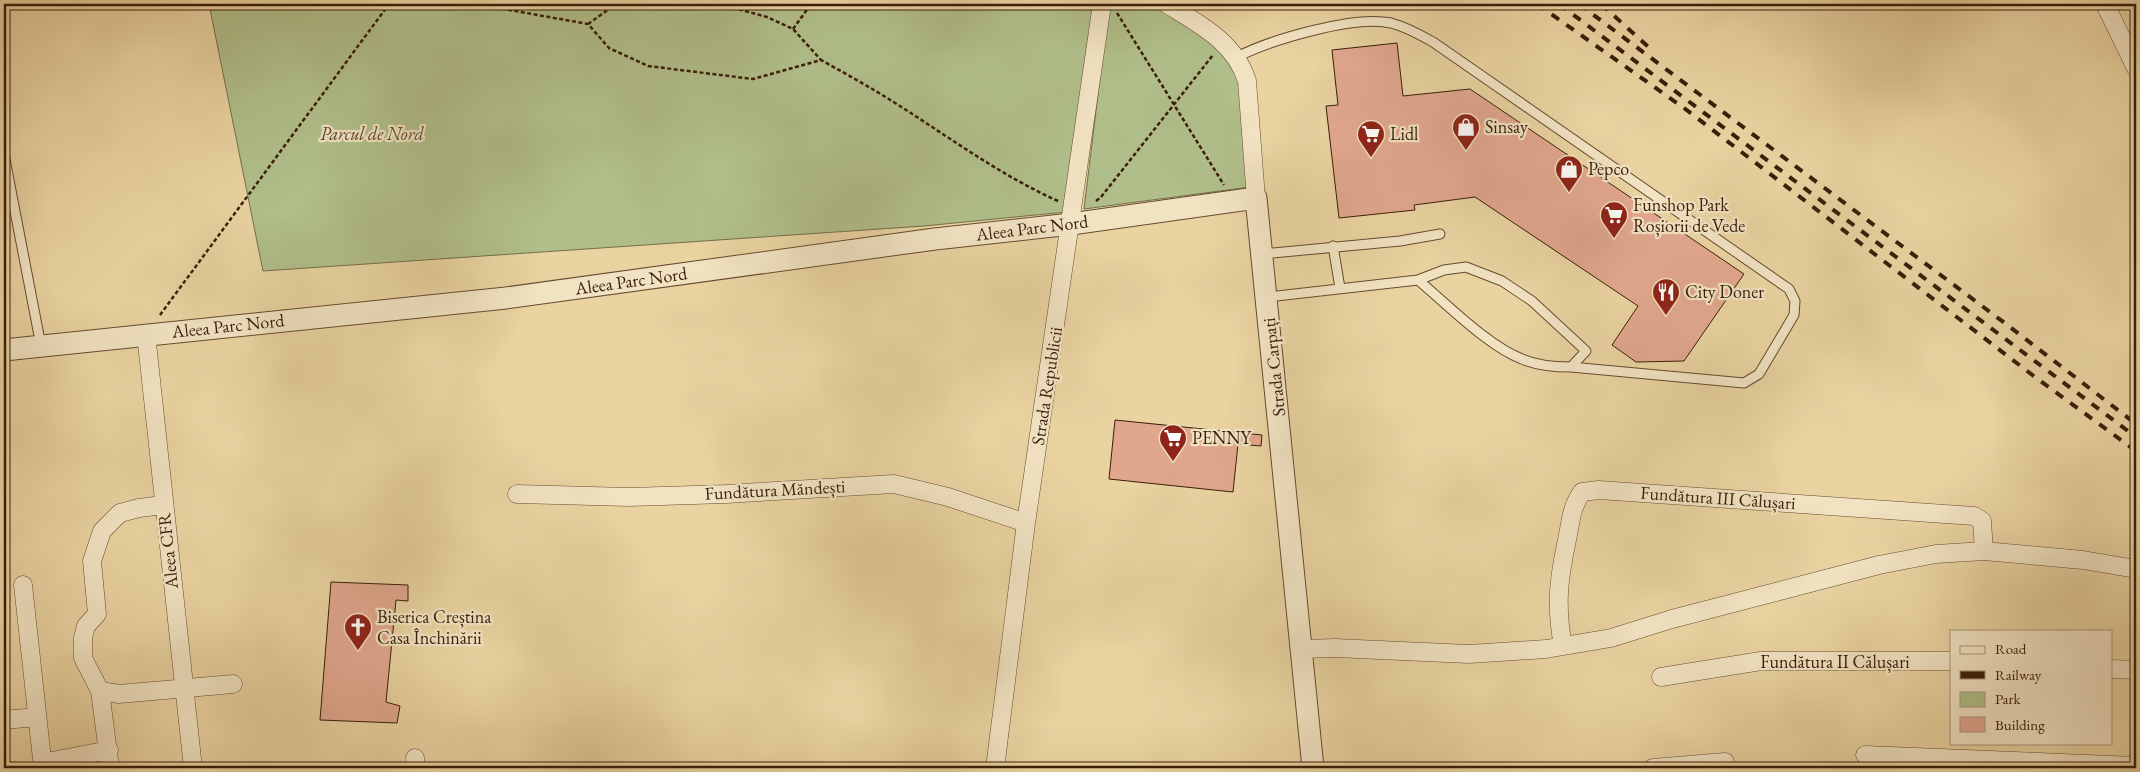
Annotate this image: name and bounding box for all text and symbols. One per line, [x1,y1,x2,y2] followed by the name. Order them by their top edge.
[1451,112,1481,151] shop icon: Sinsay
[1485,115,1528,138] place label: Sinsay
[1356,119,1386,158] supermarket icon: Lidl
[320,122,425,145] park label: Parcul de Nord
[1390,122,1418,145] place label: Lidl
[1554,154,1584,193] shop icon: Pepco
[1588,157,1629,180] place label: Pepco
[1633,193,1745,237] place label: Funshop Park Roșiorii de Vede
[1599,200,1629,239] supermarket icon: Funshop Park Roșiorii de Vede
[974,209,1090,246] street label: Aleea Parc Nord
[572,261,689,300] street label: Aleea Parc Nord
[1651,277,1681,316] restaurant icon: City Doner
[1685,280,1764,303] place label: City Doner
[170,308,286,343] street label: Aleea Parc Nord
[1257,316,1290,418] street label: Strada Carpați
[1026,324,1067,447] street label: Strada Republicii
[1158,423,1188,462] supermarket icon: PENNY
[1192,426,1253,449] place label: PENNY
[704,474,847,505] street label: Fundătura Măndești
[1640,481,1797,514] street label: Fundătura III Călușari
[152,512,183,591] street label: Aleea CFR
[377,605,492,649] place label: Biserica Creștina Casa Închinării
[343,612,373,651] church icon: Biserica Creștina Casa Închinării
[1950,630,2112,744] legend
[1995,639,2027,658] text: Road
[1760,650,1910,673] street label: Fundătura II Călușari
[1995,665,2042,684] text: Railway
[1995,689,2022,708] text: Park
[1995,715,2045,734] text: Building

